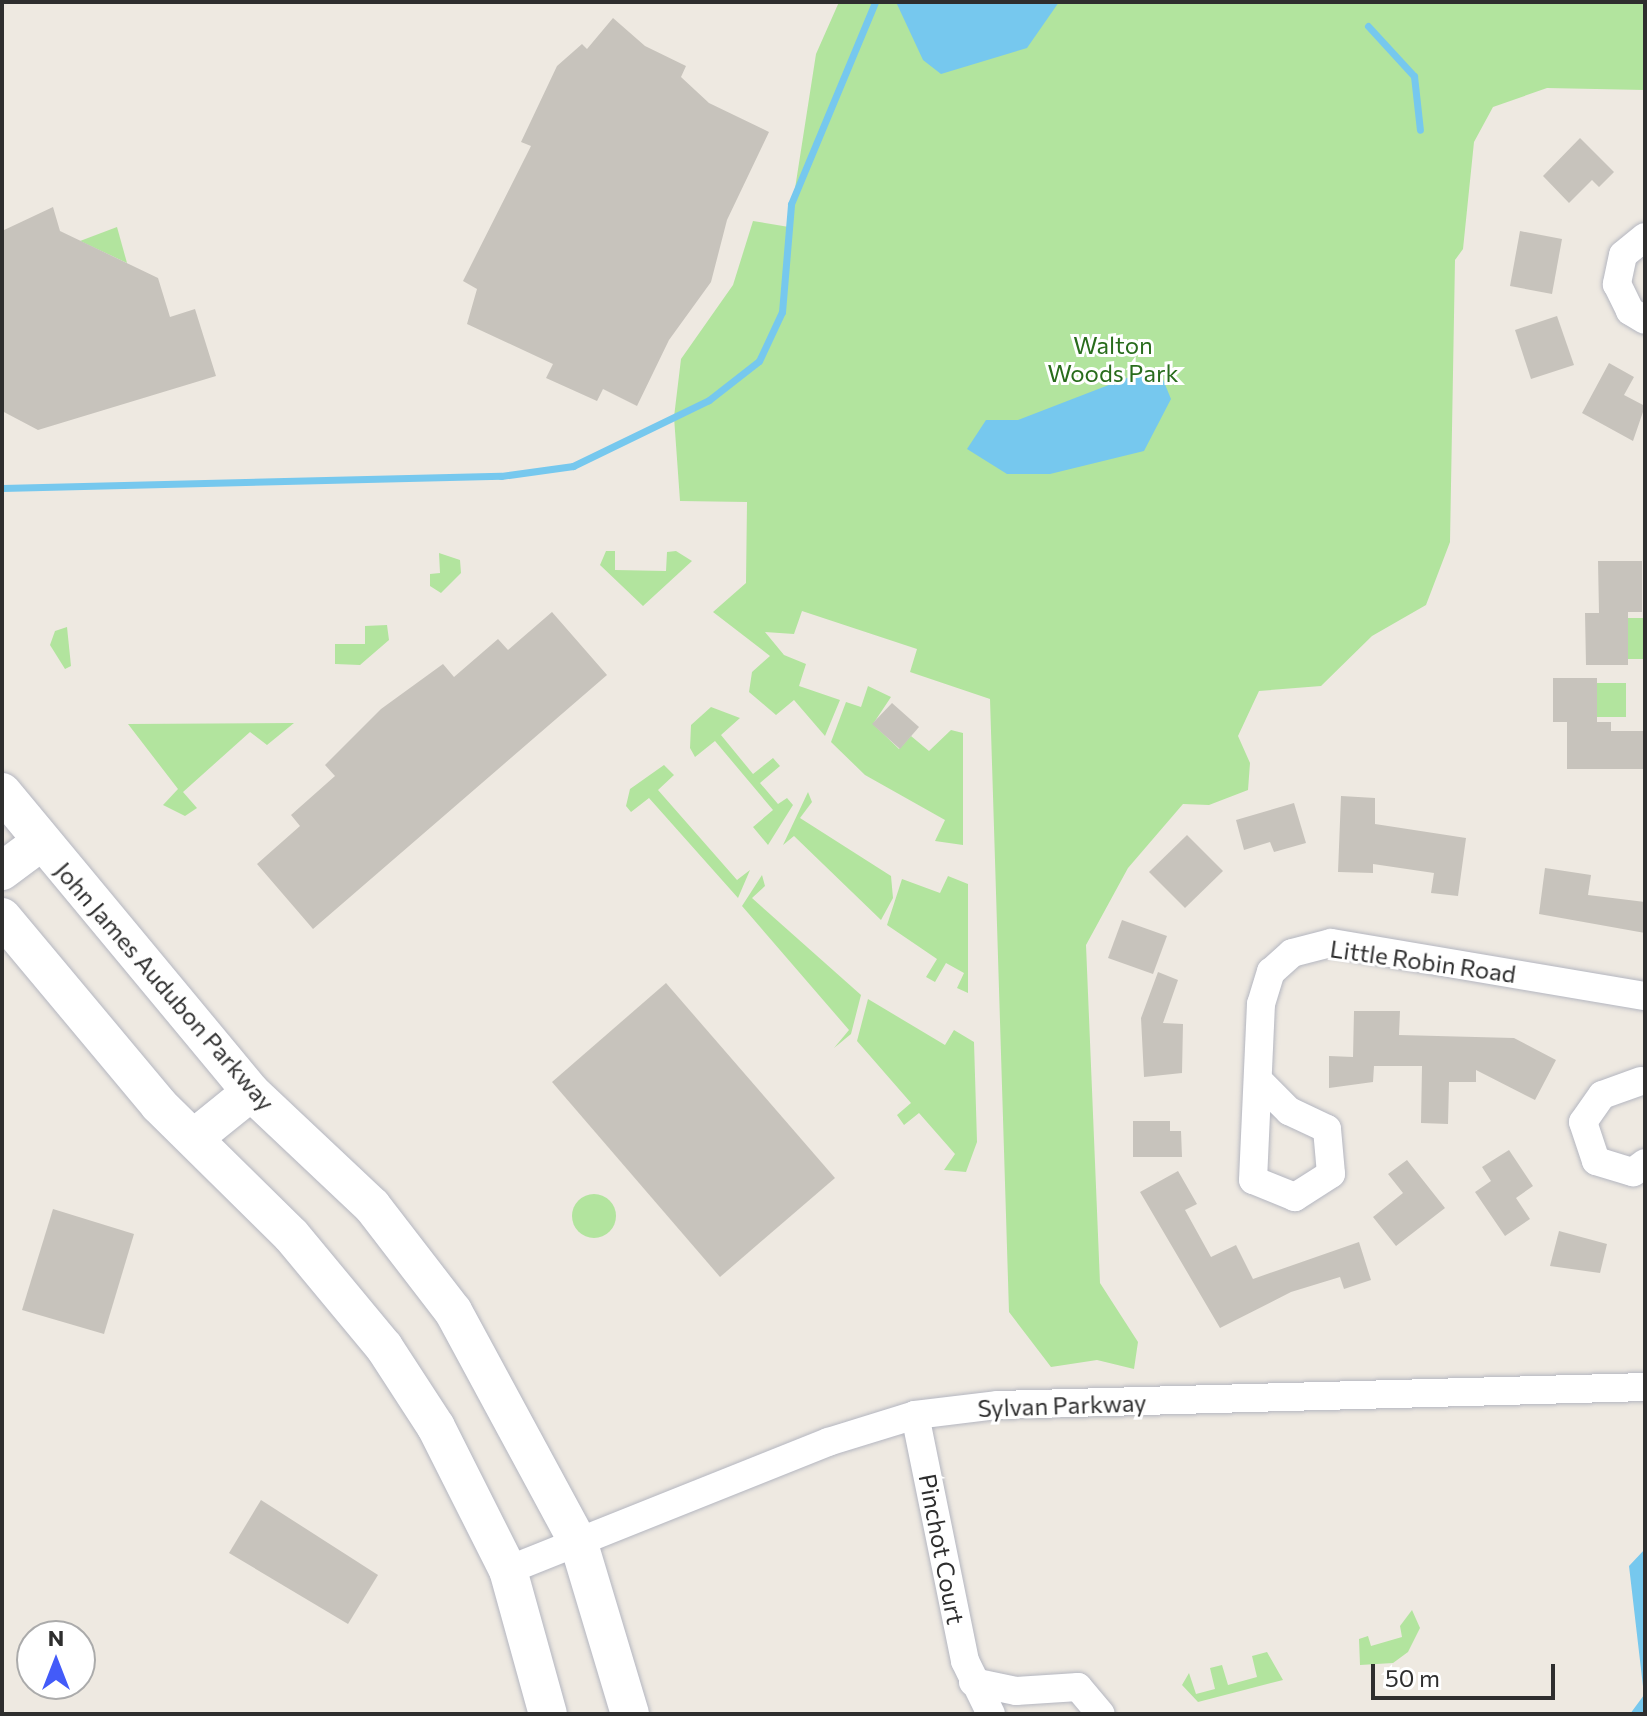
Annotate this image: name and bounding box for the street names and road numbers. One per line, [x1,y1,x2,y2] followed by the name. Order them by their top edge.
[49,856,281,1116] street label: John James Audubon Parkway
[1328,934,1518,988] street label: Little Robin Road
[977,1388,1147,1422] street label: Sylvan Parkway
[913,1471,971,1627] street label: Pinchot Court

